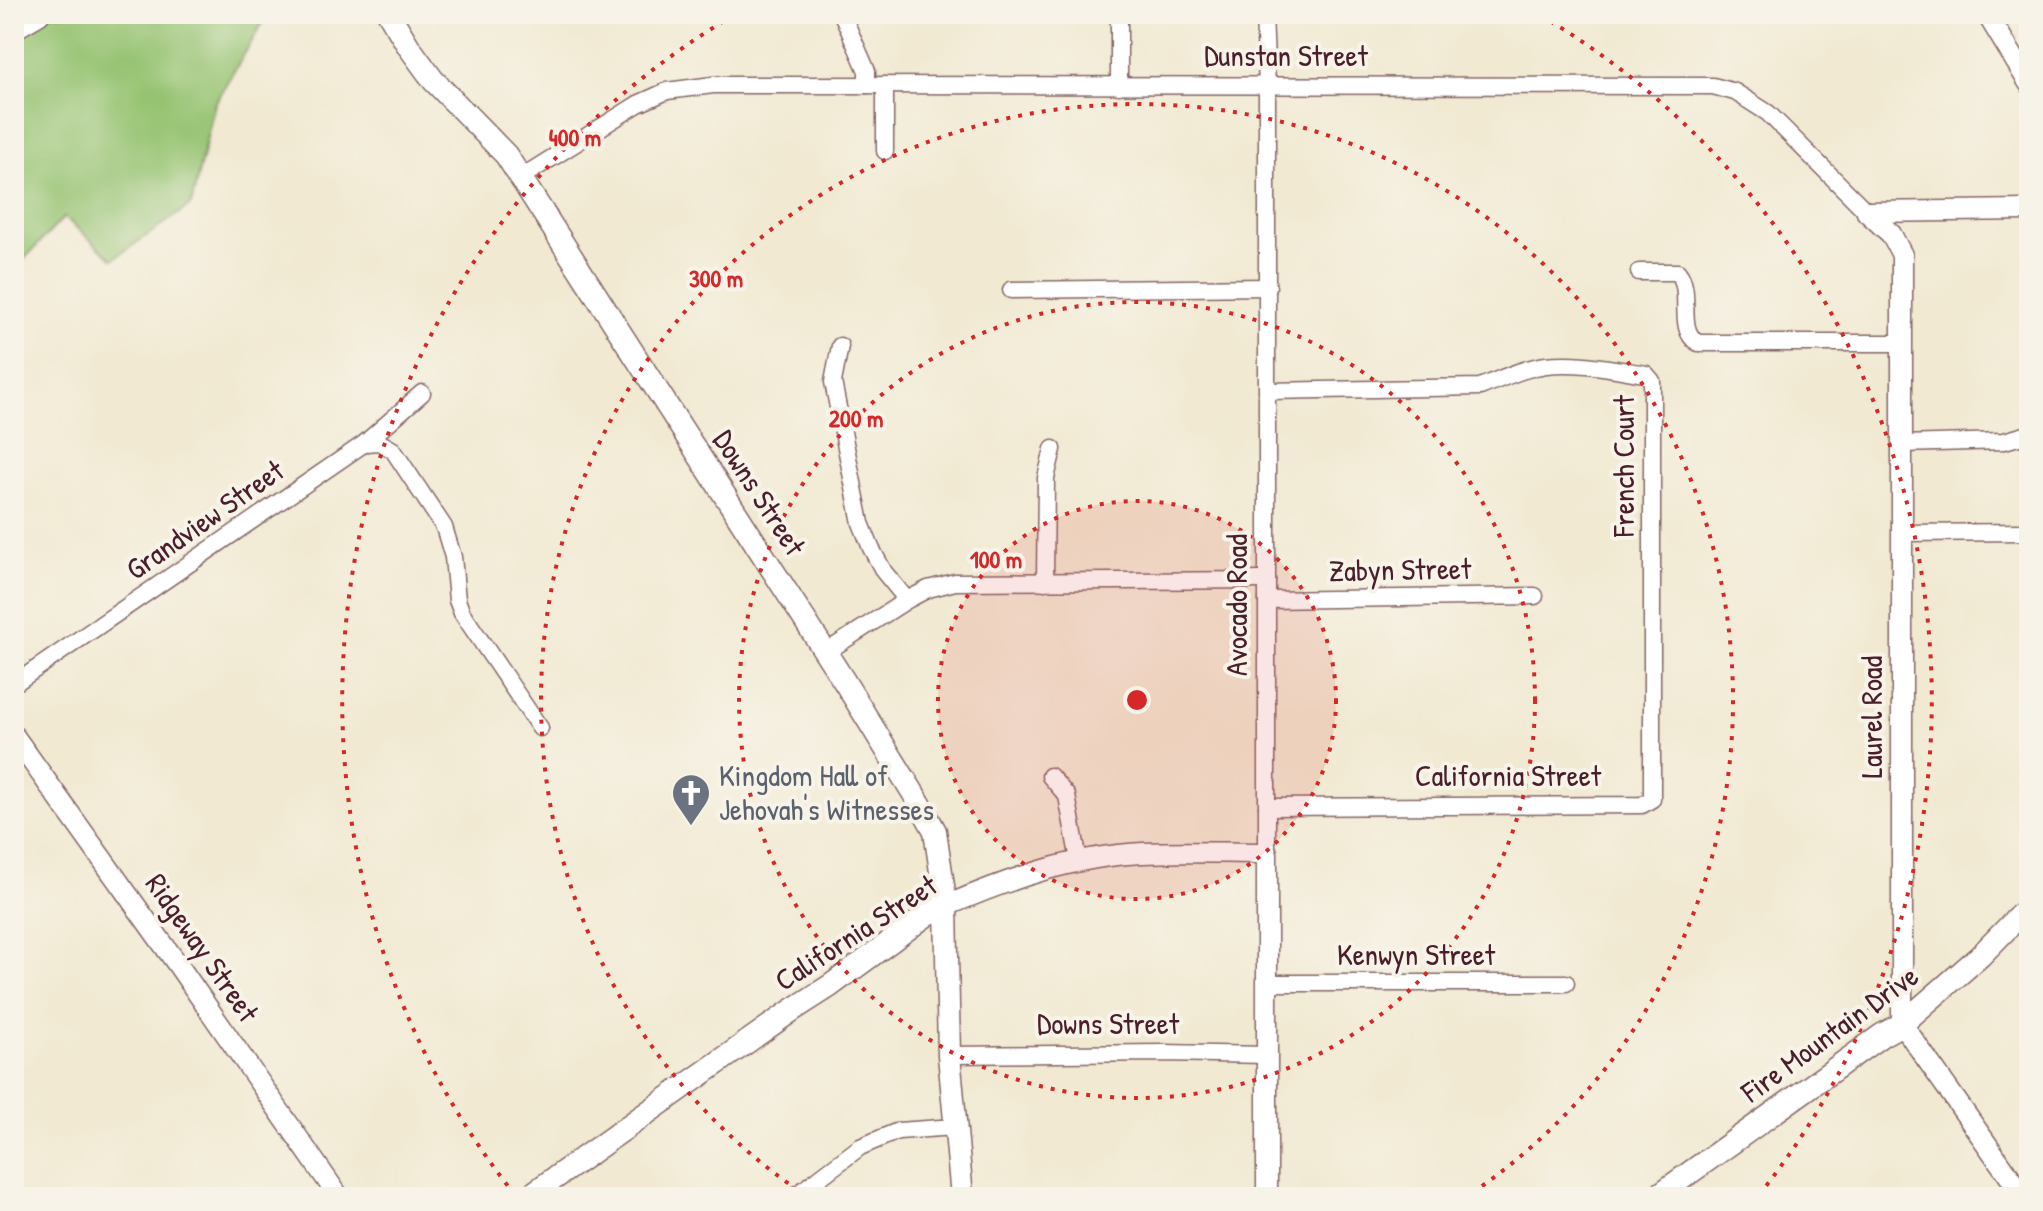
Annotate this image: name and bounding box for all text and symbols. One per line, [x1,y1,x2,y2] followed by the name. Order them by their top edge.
[1204,35,1369,75] street label: Dunstan Street
[549,121,601,153] text: 400 m
[689,262,743,294] text: 300 m
[1603,394,1643,538] street label: French Court
[829,402,883,434] text: 200 m
[704,422,816,563] street label: Downs Street
[117,450,292,588] street label: Grandview Street
[1216,534,1256,676] street label: Avocado Road
[970,543,1022,575] text: 100 m
[1328,548,1472,590] street label: Zabyn Street
[1851,655,1891,778] street label: Laurel Road
[1123,686,1151,714] centre of rings
[719,755,934,829] place label: Kingdom Hall of Jehovah's Witnesses
[1415,755,1602,795] street label: California Street
[670,772,712,827] church icon: Kingdom Hall of Jehovah's Witnesses
[767,864,945,1000] street label: California Street
[137,865,269,1030] street label: Ridgeway Street
[1337,934,1496,974] street label: Kenwyn Street
[1732,955,1926,1112] street label: Fire Mountain Drive
[1037,1003,1180,1043] street label: Downs Street

